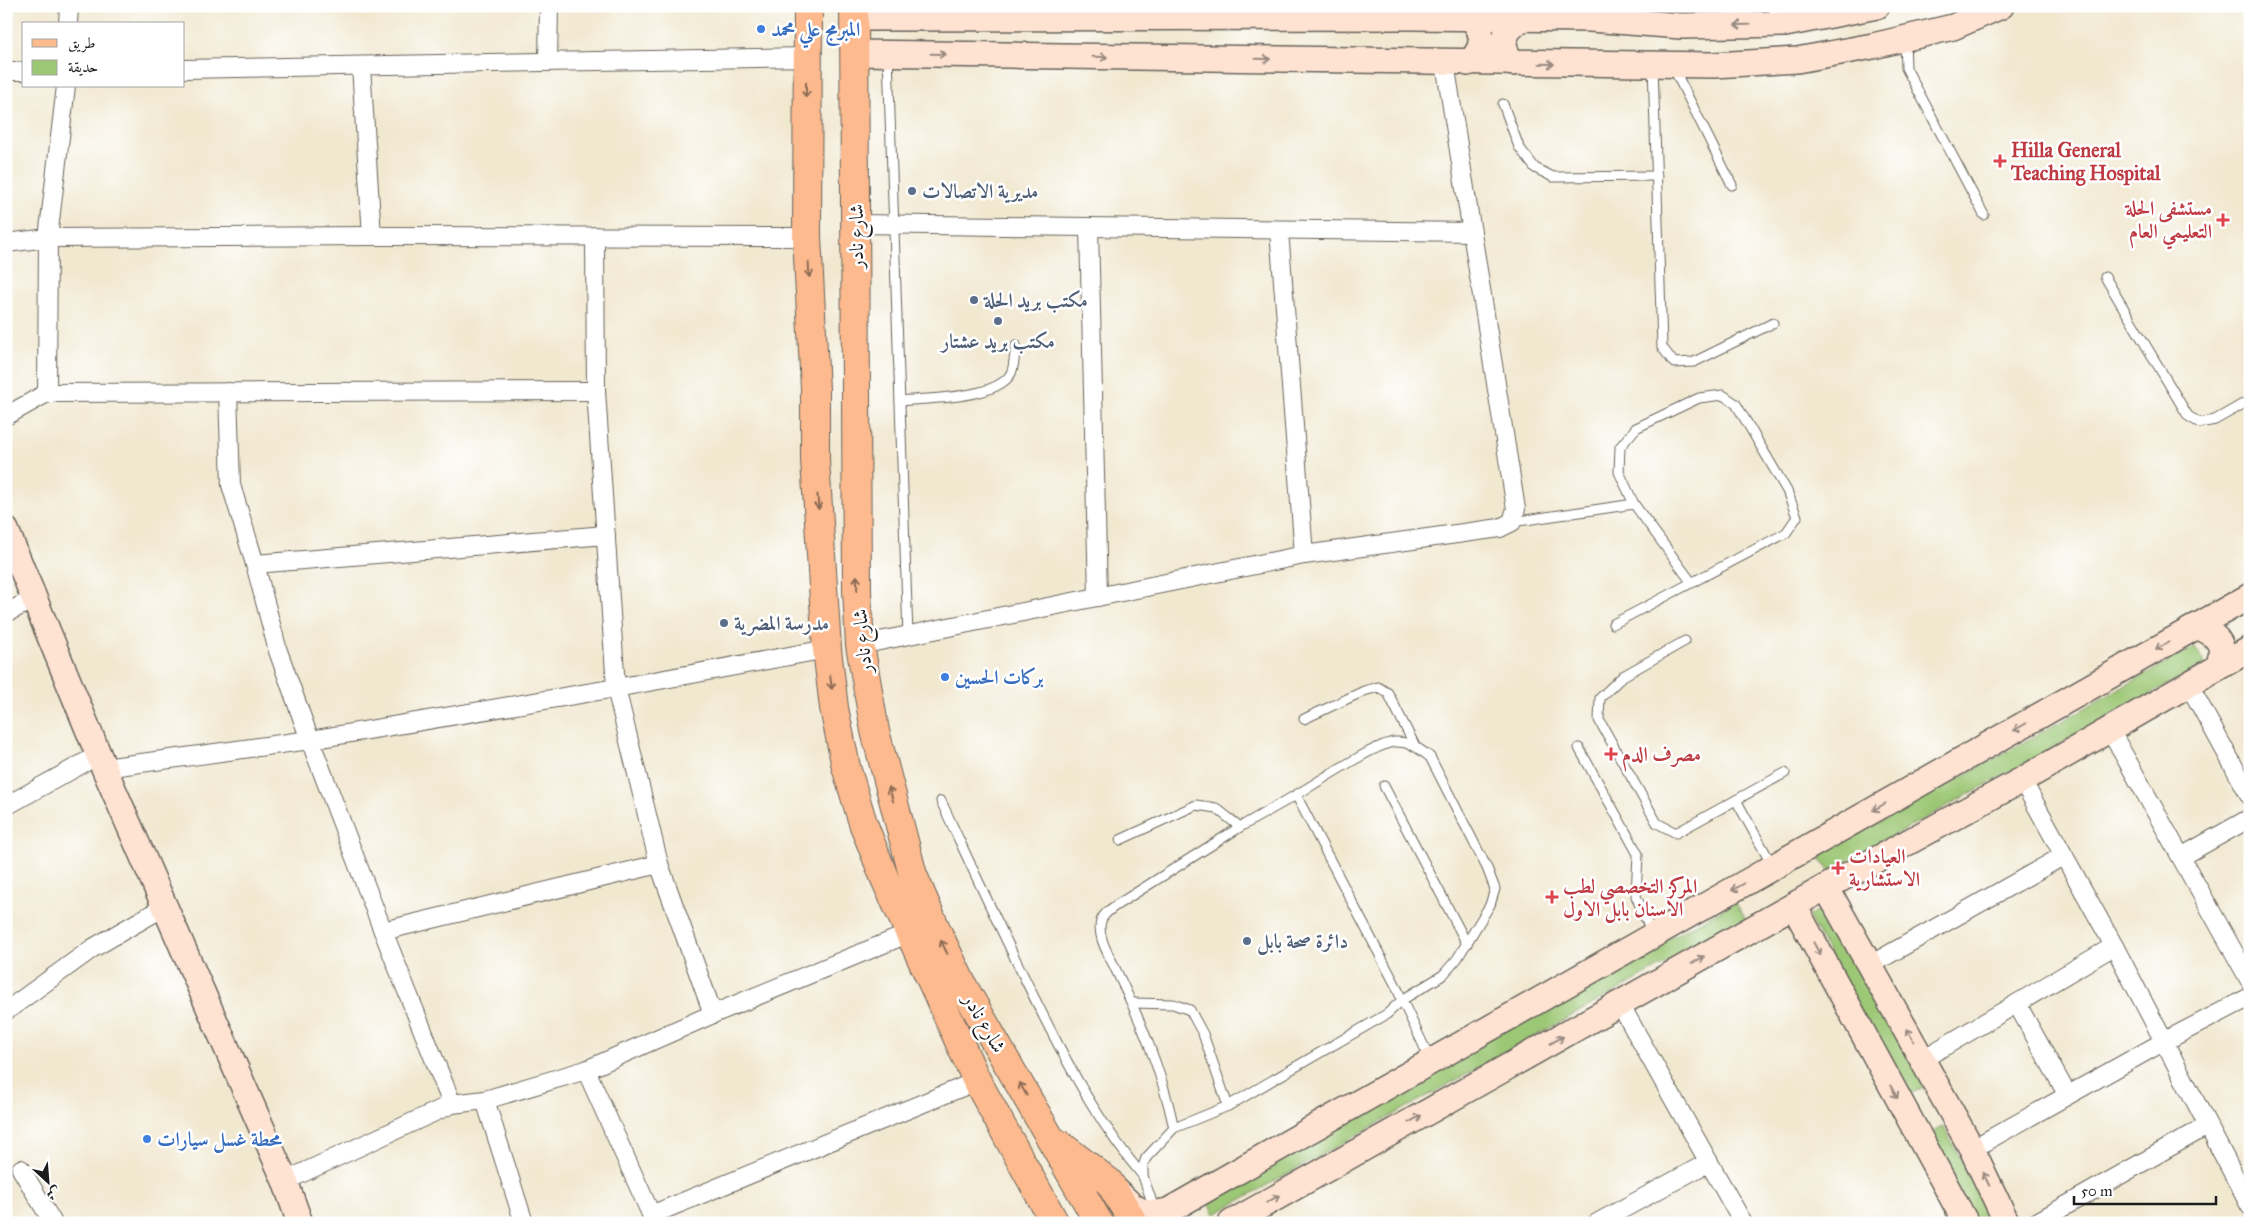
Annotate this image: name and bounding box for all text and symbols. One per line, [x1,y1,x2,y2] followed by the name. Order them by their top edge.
[771,17,860,49] place label: المبرمج علي محمد
[1734,20,1750,30] one-way arrow
[22,22,185,88] legend
[755,23,767,35] marker: المبرمج علي محمد
[68,34,95,53] text: طريق
[929,49,945,59] one-way arrow
[1092,52,1108,62] one-way arrow
[1254,55,1270,64] one-way arrow
[68,58,98,76] text: حديقة
[1539,59,1555,69] one-way arrow
[801,82,811,98] one-way arrow
[2010,138,2161,186] place label: Hilla General Teaching Hospital
[1993,154,2007,168] marker: Hilla General Teaching Hospital
[922,179,1038,204] place label: مديرية الاتصالات
[906,185,918,197] marker: مديرية الاتصالات
[2123,196,2212,250] place label: مستشفى الحلة التعليمي العام
[844,204,874,270] street label: شارع نادر
[2216,213,2230,227] marker: مستشفى الحلة التعليمي العام
[804,262,813,278] one-way arrow
[982,288,1088,313] place label: مكتب بريد الحلة
[968,294,980,306] marker: مكتب بريد الحلة
[992,315,1004,327] marker: مكتب بريد عشتار
[939,329,1055,354] place label: مكتب بريد عشتار
[813,494,822,510] one-way arrow
[852,575,862,591] one-way arrow
[847,607,883,676] street label: شارع نادر
[734,611,829,636] place label: مدرسة المضرية
[718,617,730,629] marker: مدرسة المضرية
[2154,641,2169,651] one-way arrow
[955,665,1044,690] place label: بركات الحسين
[939,671,951,683] marker: بركات الحسين
[826,673,836,689] one-way arrow
[2014,722,2028,732] one-way arrow
[1622,742,1701,772] place label: مصرف الدم
[1604,747,1618,761] marker: مصرف الدم
[885,787,895,803] one-way arrow
[1872,802,1887,812] one-way arrow
[1849,844,1920,892] place label: العيادات الاستشارية
[1831,861,1845,875] marker: العيادات الاستشارية
[1563,874,1697,923] place label: المركز التخصصي لطب الاسنان بابل الاول
[1731,883,1746,892] one-way arrow
[1545,890,1559,904] marker: المركز التخصصي لطب الاسنان بابل الاول
[1257,929,1348,955] place label: دائرة صحة بابل
[1241,935,1253,947] marker: دائرة صحة بابل
[939,940,949,955] one-way arrow
[1812,941,1822,956] one-way arrow
[1691,955,1706,965] one-way arrow
[952,987,1011,1060] street label: شارع نادر
[1904,1029,1914,1043] one-way arrow
[1549,1035,1564,1045] one-way arrow
[1018,1082,1028,1097] one-way arrow
[1890,1084,1900,1098] one-way arrow
[1407,1114,1422,1124] one-way arrow
[157,1127,283,1153] place label: محطة غسل سيارات
[141,1133,153,1145] marker: محطة غسل سيارات
[22,1156,72,1206] north arrow
[1981,1172,1990,1187] one-way arrow
[2074,1174,2216,1206] scale bar
[2081,1182,2113,1200] text: 50 m
[43,1183,63,1204] text: ش
[1266,1194,1281,1204] one-way arrow

